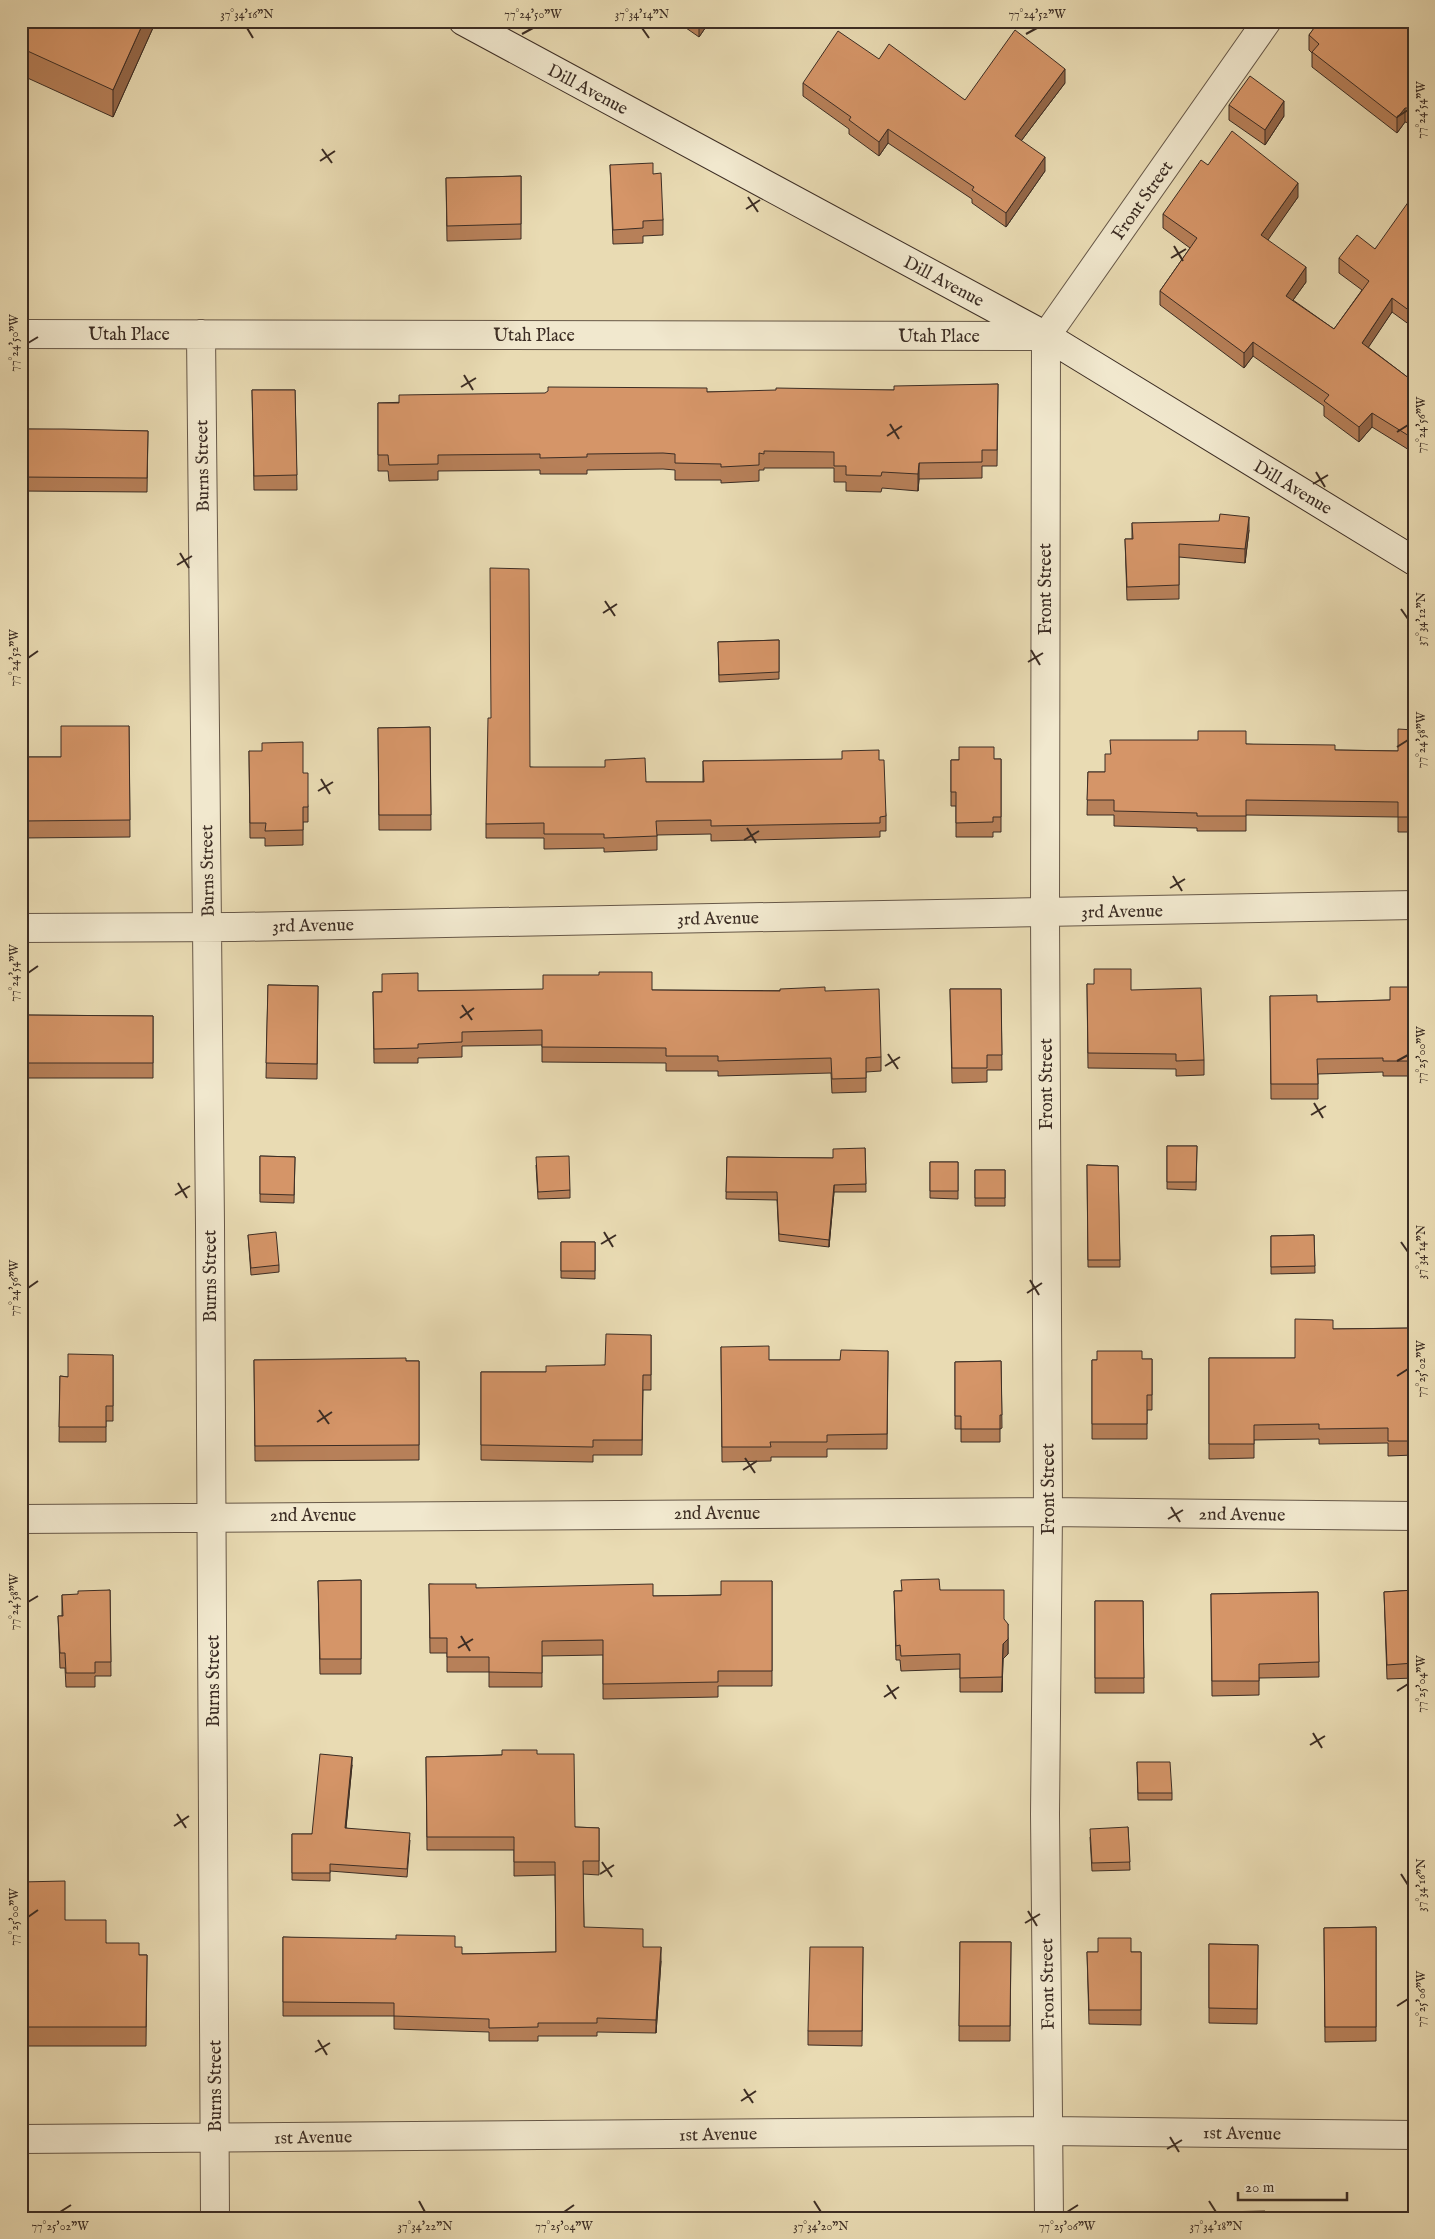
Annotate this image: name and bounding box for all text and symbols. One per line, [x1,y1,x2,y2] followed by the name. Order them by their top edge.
[220,7,274,22] text: 37°34'16"N
[504,7,562,22] text: 77°24'50"W
[615,7,670,22] text: 37°34'14"N
[1008,7,1066,22] text: 77°24'52"W
[543,59,632,121] street label: Dill Avenue
[1414,81,1429,139] text: 77°24'54"W
[1107,157,1179,245] street label: Front Street
[899,251,988,313] street label: Dill Avenue
[7,314,22,372] text: 77°24'50"W
[88,324,170,347] street label: Utah Place
[493,325,575,348] street label: Utah Place
[898,326,980,349] street label: Utah Place
[1414,396,1429,453] text: 77°24'56"W
[191,420,216,512] street label: Burns Street
[1249,456,1336,521] street label: Dill Avenue
[1035,543,1058,635] street label: Front Street
[1414,591,1429,646] text: 37°34'12"N
[7,629,22,687] text: 77°24'52"W
[1414,711,1429,768] text: 77°24'58"W
[196,825,221,917] street label: Burns Street
[1081,900,1163,925] street label: 3rd Avenue
[677,907,759,932] street label: 3rd Avenue
[272,914,354,939] street label: 3rd Avenue
[7,944,22,1002] text: 77°24'54"W
[1414,1026,1429,1084] text: 77°25'00"W
[1036,1038,1059,1130] street label: Front Street
[1414,1224,1429,1279] text: 37°34'14"N
[200,1230,223,1322] street label: Burns Street
[7,1259,22,1316] text: 77°24'56"W
[1414,1340,1429,1398] text: 77°25'02"W
[1038,1443,1061,1535] street label: Front Street
[674,1503,760,1526] street label: 2nd Avenue
[1198,1503,1285,1528] street label: 2nd Avenue
[270,1505,356,1528] street label: 2nd Avenue
[7,1573,22,1630] text: 77°24'58"W
[203,1635,226,1727] street label: Burns Street
[1414,1655,1429,1713] text: 77°25'04"W
[1414,1858,1429,1912] text: 37°34'16"N
[7,1888,22,1946] text: 77°25'00"W
[1036,1938,1061,2030] street label: Front Street
[1414,1970,1429,2027] text: 77°25'06"W
[205,2040,228,2132] street label: Burns Street
[1203,2122,1281,2147] street label: 1st Avenue
[679,2123,757,2148] street label: 1st Avenue
[274,2126,352,2151] street label: 1st Avenue
[1238,2169,1346,2201] scale bar
[1245,2178,1275,2197] text: 20 m
[31,2219,89,2234] text: 77°25'02"W
[397,2219,453,2234] text: 37°34'22"N
[535,2219,593,2234] text: 77°25'04"W
[793,2219,849,2234] text: 37°34'20"N
[1039,2219,1096,2234] text: 77°25'06"W
[1189,2219,1243,2234] text: 37°34'18"N

